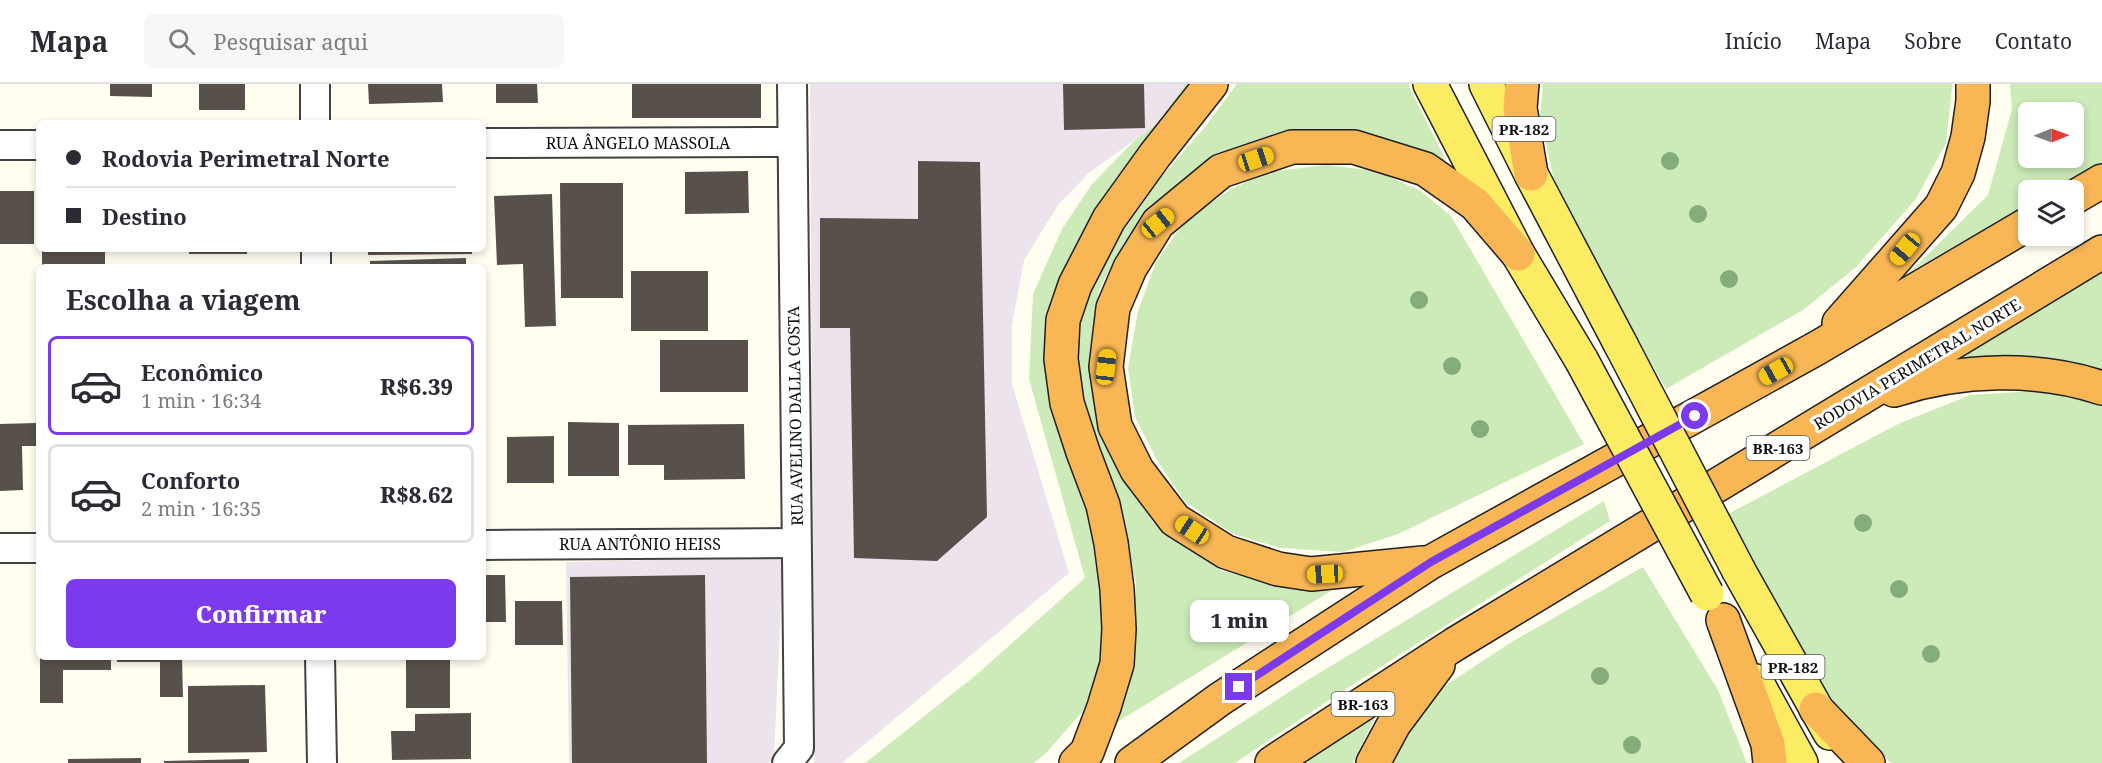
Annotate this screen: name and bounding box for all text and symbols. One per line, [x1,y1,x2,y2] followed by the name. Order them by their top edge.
[144,14,564,68] search box
[30,22,108,60] text: Mapa
[165,25,198,58] icon: search
[213,26,368,56] text: Pesquisar aqui
[1725,27,1782,55] text: Início
[1815,27,1871,55] text: Mapa
[1904,27,1962,55] text: Sobre
[1995,27,2072,55] text: Contato
[2018,102,2084,168] north arrow
[2018,102,2084,246] map controls
[1492,117,1556,141] road number: PR-182
[546,132,731,154] street label: RUA ÂNGELO MASSOLA
[102,143,390,173] text: Rodovia Perimetral Norte
[1236,145,1276,173] car
[2018,180,2084,246] button: layers
[102,201,187,231] text: Destino
[1138,205,1178,241] car
[1887,229,1923,269] car
[66,281,301,318] text: Escolha a viagem
[1809,293,2025,435] street label: RODOVIA PERIMETRAL NORTE
[782,305,808,526] street label: RUA AVELINO DALLA COSTA
[1095,348,1117,386] car
[1756,354,1796,388] car
[141,357,263,387] text: Econômico
[69,359,123,413] icon: car
[380,371,453,401] text: R$6.39
[141,387,261,414] text: 1 min · 16:34
[1681,402,1708,429] route start
[1746,436,1810,460] road number: BR-163
[141,465,240,495] text: Conforto
[69,467,123,521] icon: car
[380,479,453,509] text: R$8.62
[141,495,261,522] text: 2 min · 16:35
[1172,513,1212,547] car
[559,533,721,555] street label: RUA ANTÔNIO HEISS
[1307,564,1343,584] car
[66,579,456,648] button: Confirmar
[1190,600,1288,642] callout: 1 min
[1211,607,1268,634] text: 1 min
[1762,655,1824,679] road number: PR-182
[1225,673,1252,700] route end
[1332,692,1394,716] road number: BR-163

